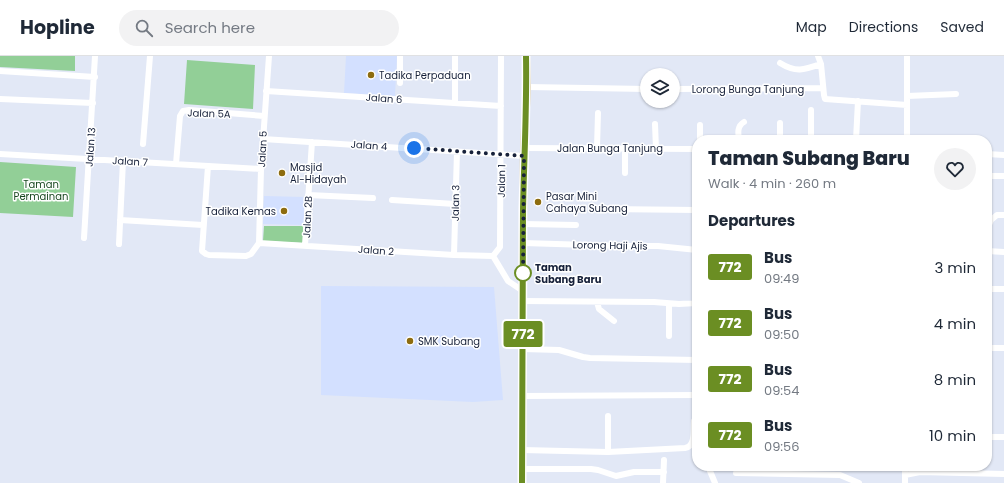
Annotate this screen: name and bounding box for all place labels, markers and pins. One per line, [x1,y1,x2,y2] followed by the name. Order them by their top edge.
[379,68,471,83] place label: Tadika Perpaduan
[366,70,376,80] marker: Tadika Perpaduan
[290,160,346,187] place label: Masjid Al-Hidayah
[277,168,287,178] marker: Masjid Al-Hidayah
[546,189,628,216] place label: Pasar Mini Cahaya Subang
[533,197,543,207] marker: Pasar Mini Cahaya Subang
[206,204,276,219] place label: Tadika Kemas
[279,206,289,216] marker: Tadika Kemas
[535,260,602,287] place label: Taman Subang Baru
[514,264,532,282] marker: Taman Subang Baru
[418,334,480,349] place label: SMK Subang
[405,336,415,346] marker: SMK Subang

